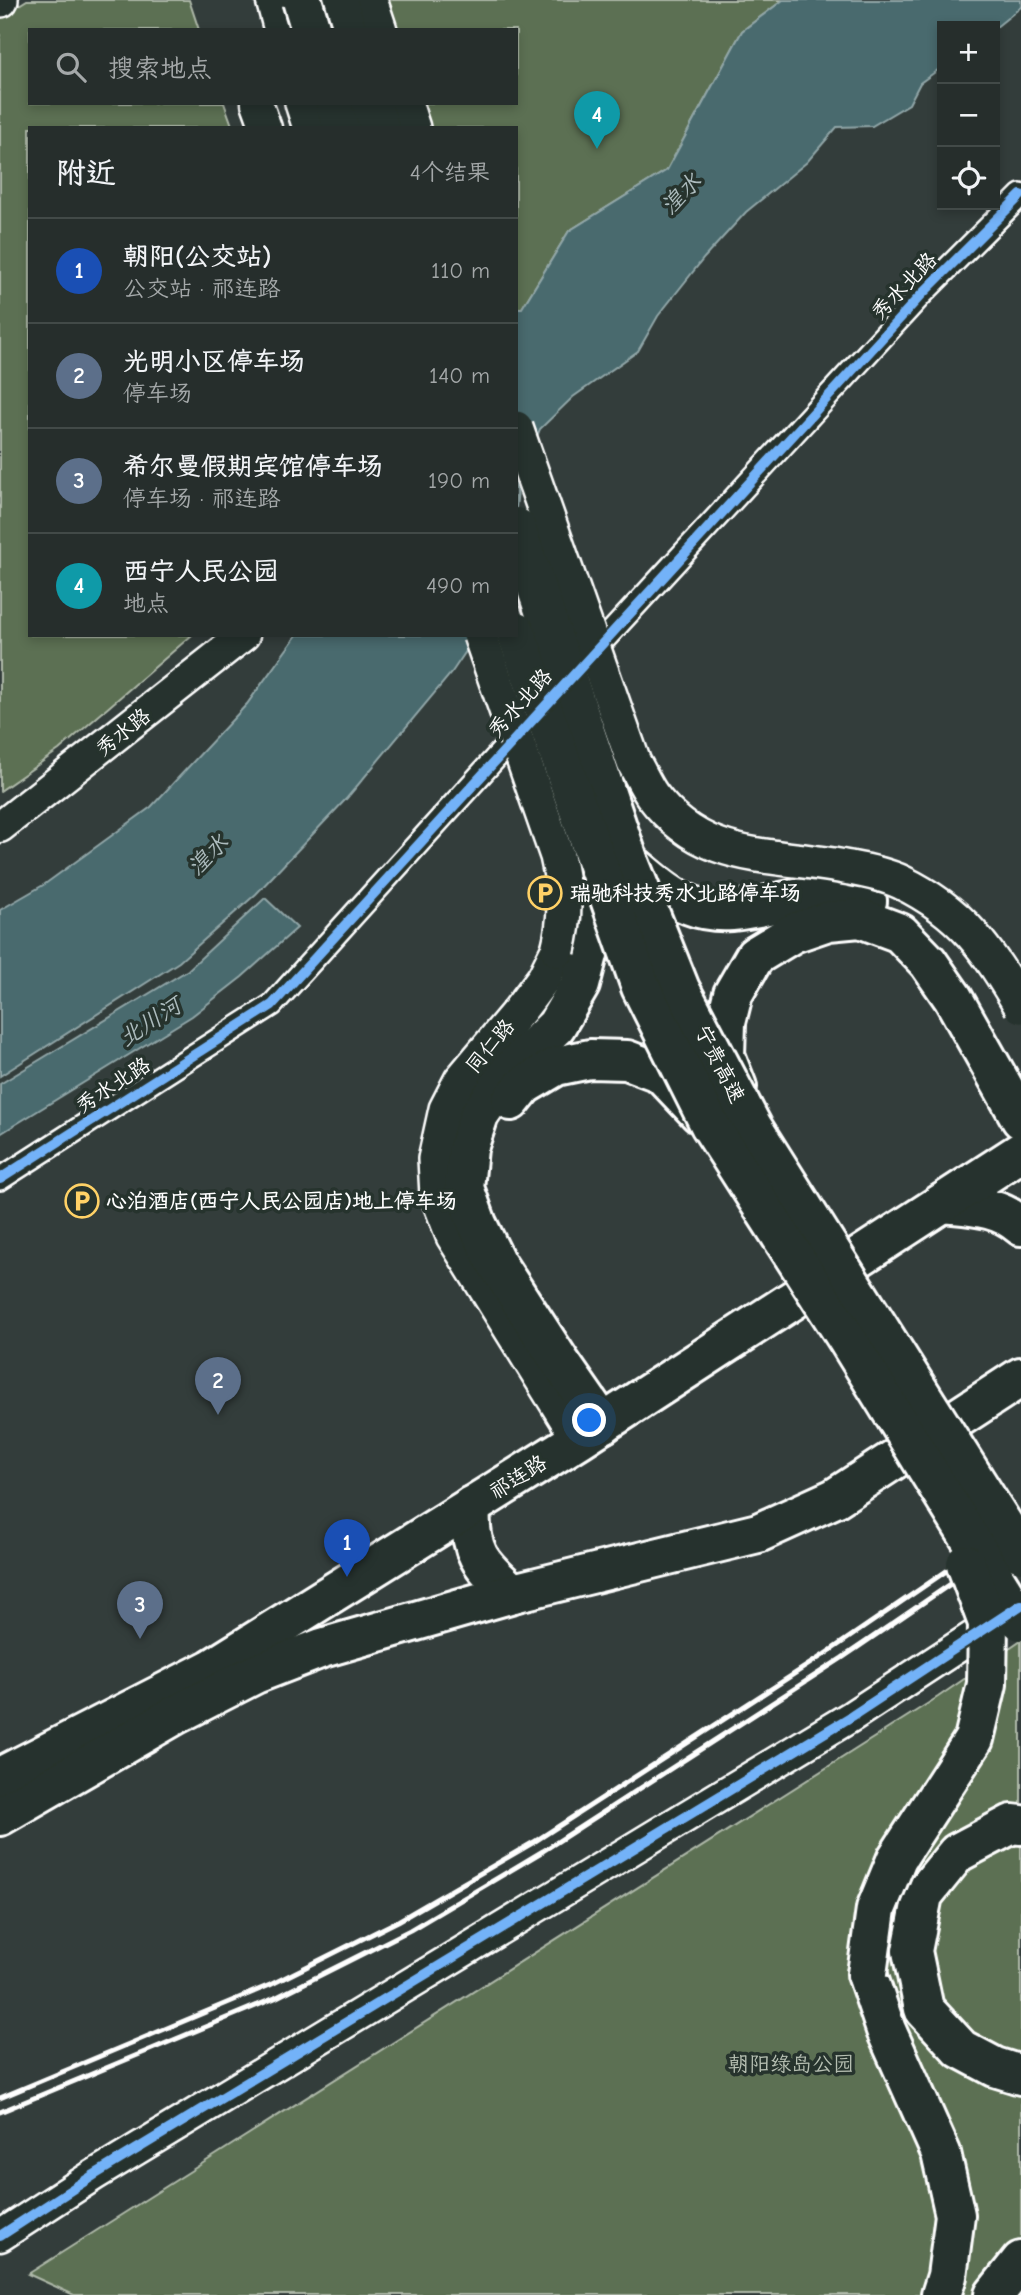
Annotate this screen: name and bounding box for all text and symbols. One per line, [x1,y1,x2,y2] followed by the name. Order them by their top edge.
[937,21,1000,210] map controls
[937,21,1000,84] button: +
[28,28,518,105] search box
[52,48,90,86] icon: search
[108,54,212,84] text: 搜索地点
[937,84,1000,147] button: −
[574,91,620,149] pin: 4
[937,147,1000,210] button: locate
[56,156,116,191] text: 附近
[410,159,490,186] text: 4个结果
[655,167,707,220] water label: 湟水
[123,242,272,272] text: 朝阳(公交站)
[866,247,942,325] street label: 秀水北路
[74,257,84,284] text: 1
[431,257,490,284] text: 110 m
[123,275,280,302] text: 公交站 · 祁连路
[123,347,305,377] text: 光明小区停车场
[73,362,85,389] text: 2
[429,362,490,389] text: 140 m
[123,380,192,407] text: 停车场
[123,452,383,482] text: 希尔曼假期宾馆停车场
[73,467,85,494] text: 3
[428,467,490,494] text: 190 m
[123,485,280,512] text: 停车场 · 祁连路
[123,557,279,587] text: 西宁人民公园
[74,572,84,599] text: 4
[426,572,490,599] text: 490 m
[123,590,169,617] text: 地点
[483,664,557,742] street label: 秀水北路
[91,703,155,761] street label: 秀水路
[182,828,235,881] water label: 湟水
[526,874,564,912] parking icon: 瑞驰科技秀水北路停车场
[570,881,801,905] place label: 瑞驰科技秀水北路停车场
[114,990,190,1052] water label: 北川河
[461,1014,519,1078] street label: 同仁路
[690,1021,750,1107] street label: 宁贵高速
[71,1052,155,1118] street label: 秀水北路
[63,1182,101,1220] parking icon: 心泊酒店(西宁人民公园店)地上停车场
[106,1189,457,1213] place label: 心泊酒店(西宁人民公园店)地上停车场
[195,1357,241,1415] pin: 2
[572,1403,606,1437] your location
[485,1450,551,1504] street label: 祁连路
[324,1519,370,1577] pin: 1
[117,1581,163,1639] pin: 3
[728,2052,854,2076] park label: 朝阳绿岛公园

